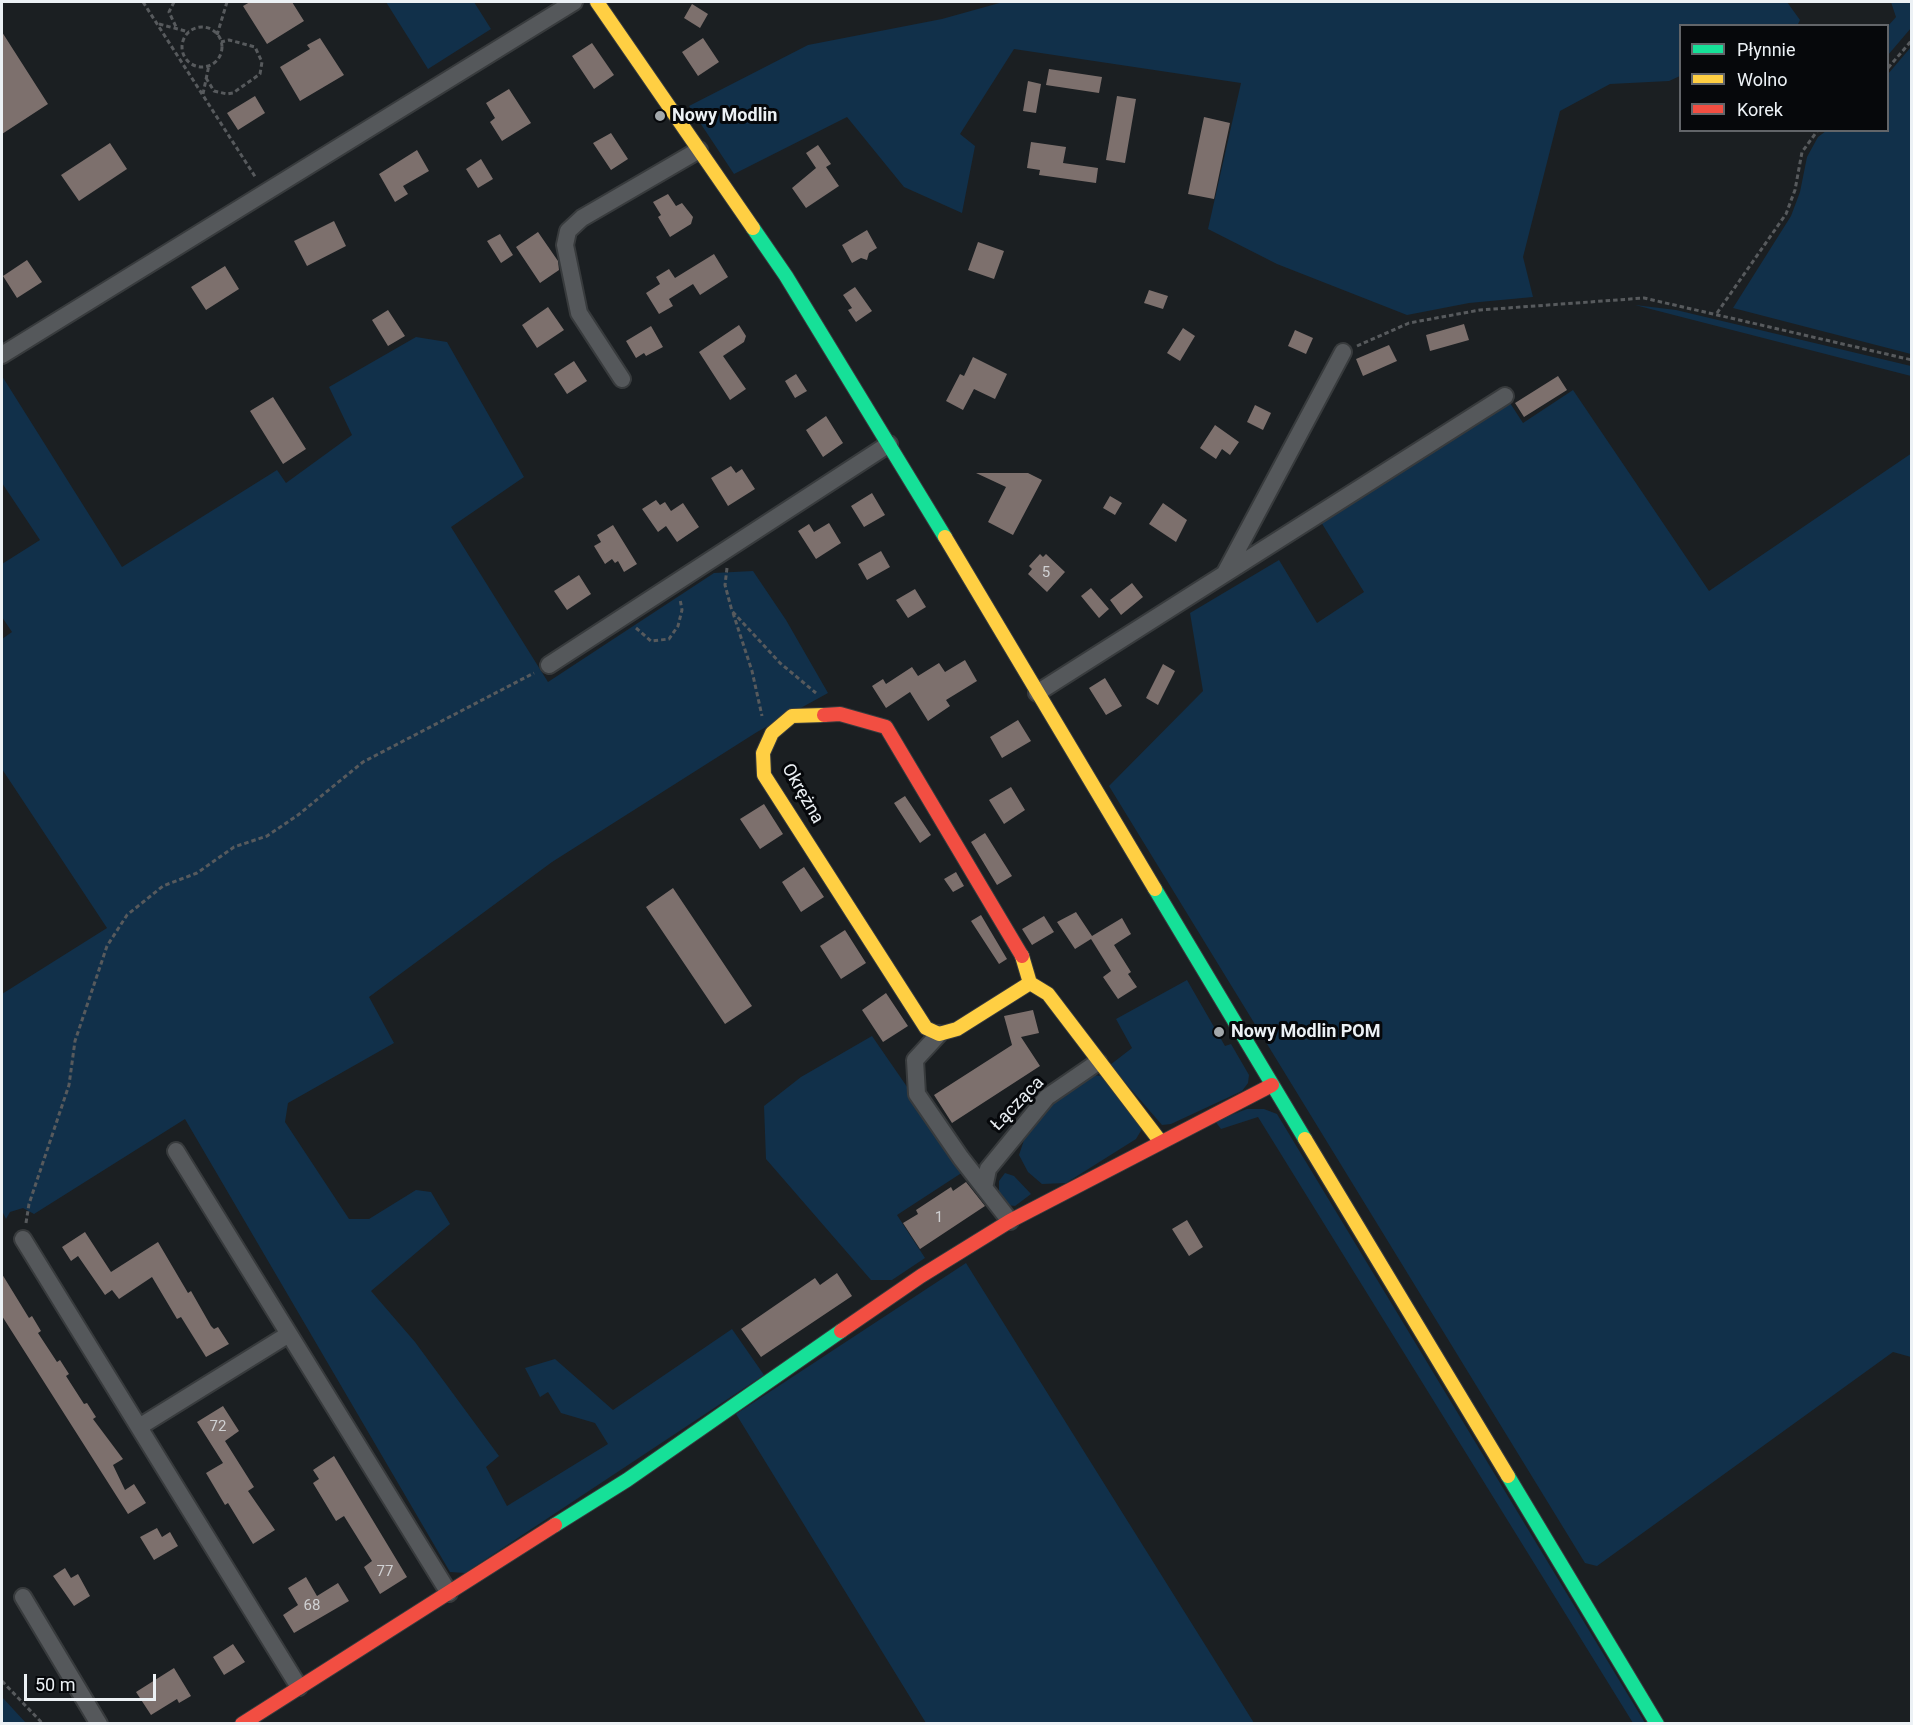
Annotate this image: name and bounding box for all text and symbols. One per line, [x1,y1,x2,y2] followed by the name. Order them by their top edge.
[1679,24,1889,132] legend
[1737,39,1796,60] text: Płynnie
[1737,69,1788,90] text: Wolno
[1737,99,1783,120] text: Korek
[672,105,777,127] place label: Nowy Modlin
[653,109,667,123] marker: Nowy Modlin
[1042,564,1050,582] house number: 5
[776,760,828,828] street label: Okrężna
[1231,1021,1381,1043] place label: Nowy Modlin POM
[1212,1025,1226,1039] marker: Nowy Modlin POM
[987,1072,1049,1136] street label: Łącząca
[935,1209,943,1227] house number: 1
[210,1418,226,1436] house number: 72
[377,1563,393,1581] house number: 77
[304,1597,320,1615] house number: 68
[27,1662,159,1700] scale bar
[35,1674,75,1695] text: 50 m

